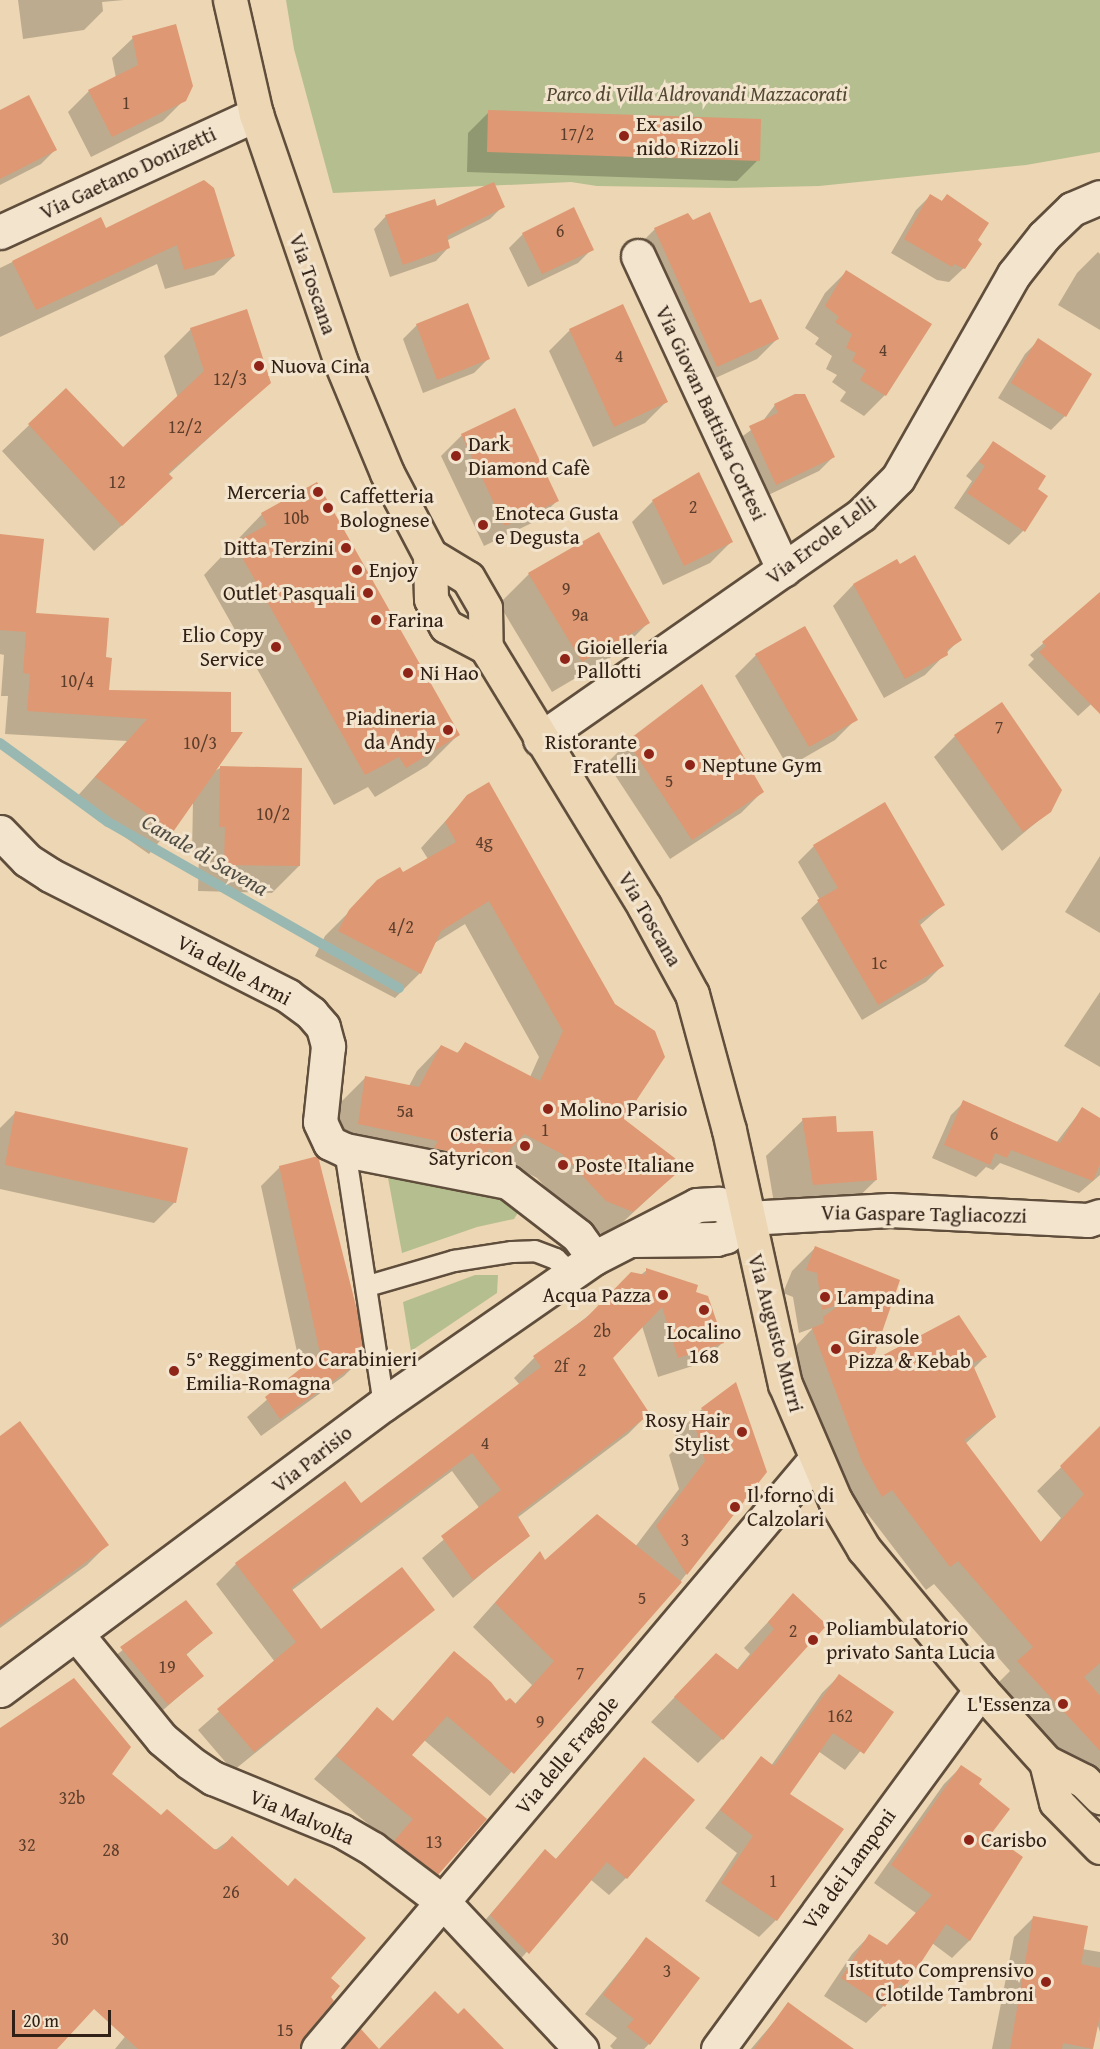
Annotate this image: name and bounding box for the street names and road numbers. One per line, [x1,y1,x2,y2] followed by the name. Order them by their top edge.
[36,121,220,225] street label: Via Gaetano Donizetti
[284,230,342,338] street label: Via Toscana
[650,302,772,524] street label: Via Giovan Battista Cortesi
[761,490,881,590] street label: Via Ercole Lelli
[613,867,687,971] street label: Via Toscana
[172,929,296,1011] street label: Via delle Armi
[821,1200,1027,1228] street label: Via Gaspare Tagliacozzi
[743,1251,809,1415] street label: Via Augusto Murri
[267,1420,357,1498] street label: Via Parisio
[510,1691,624,1819] street label: Via delle Fragole
[246,1784,358,1850] street label: Via Malvolta
[797,1804,901,1934] street label: Via dei Lamponi

